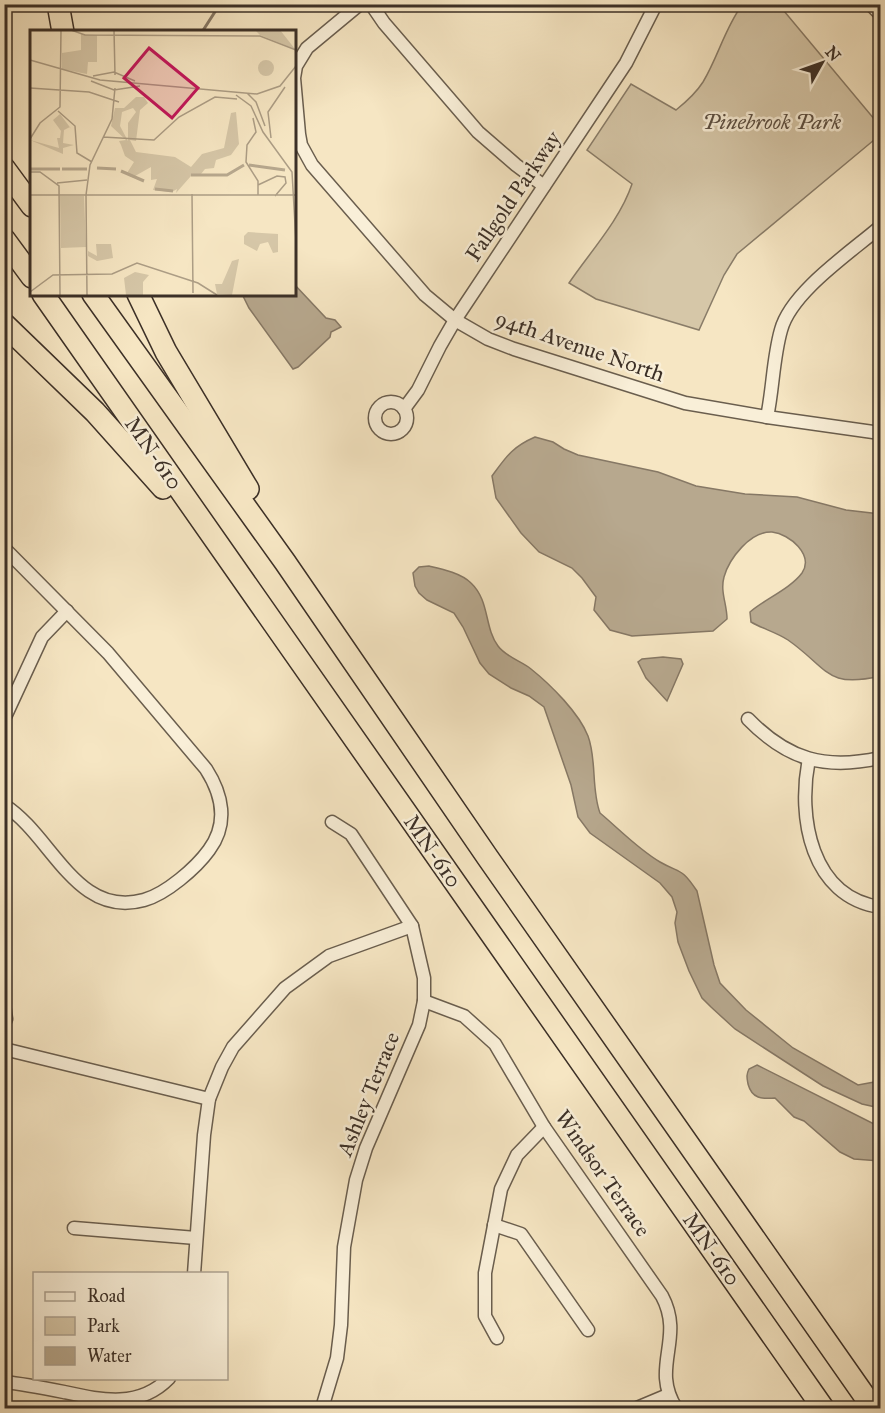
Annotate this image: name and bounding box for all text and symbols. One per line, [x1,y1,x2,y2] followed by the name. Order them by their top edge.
[30,30,296,296] inset map
[792,33,852,93] north arrow
[821,42,845,65] text: N
[703,108,841,135] park label: Pinebrook Park
[459,125,567,266] street label: Fallgold Parkway
[492,304,668,388] street label: 94th Avenue North
[119,411,189,495] street label: MN-610
[398,809,468,893] street label: MN-610
[330,1028,405,1161] street label: Ashley Terrace
[549,1104,657,1242] street label: Windsor Terrace
[677,1207,747,1291] street label: MN-610
[33,1272,228,1380] legend
[87,1285,125,1307] text: Road
[87,1315,120,1337] text: Park
[87,1345,132,1367] text: Water

